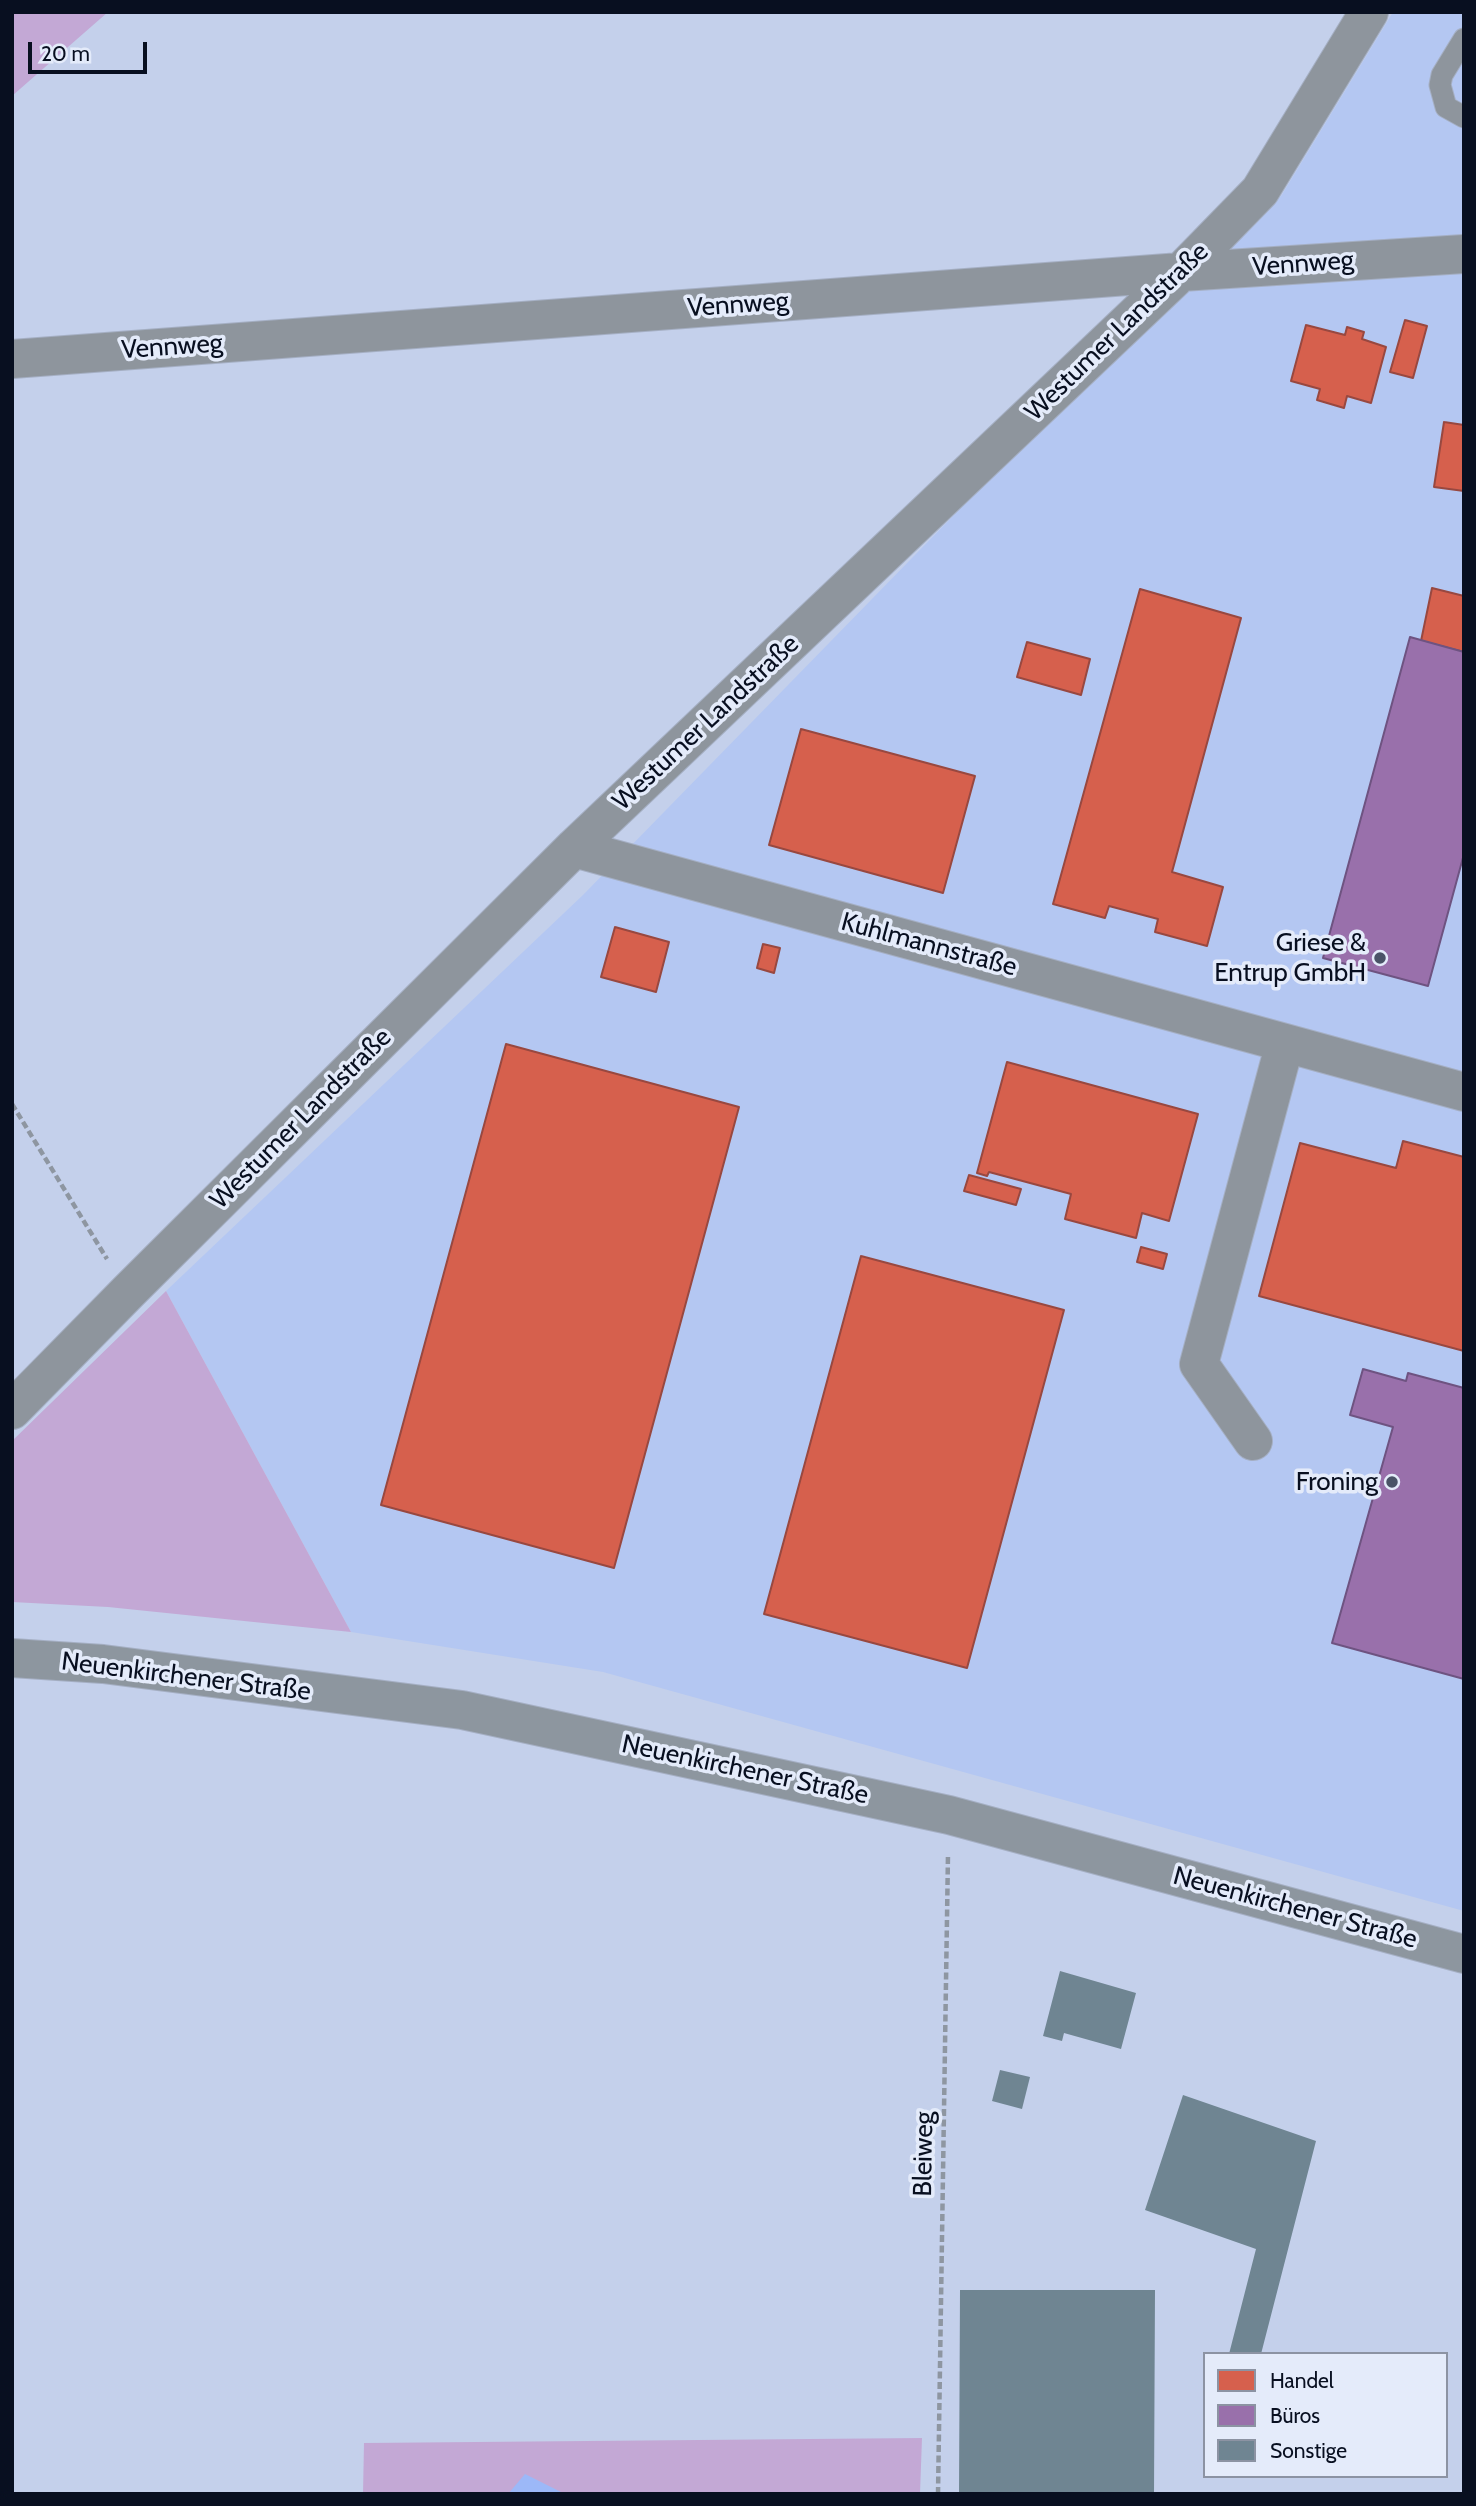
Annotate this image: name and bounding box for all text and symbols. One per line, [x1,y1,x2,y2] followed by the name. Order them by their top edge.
[32,28,150,72] scale bar
[41,41,90,66] text: 20 m
[1019,236,1215,428] street label: Westumer Landstraße
[1251,245,1355,283] street label: Vennweg
[686,286,790,324] street label: Vennweg
[120,328,224,366] street label: Vennweg
[607,629,805,817] street label: Westumer Landstraße
[838,907,1020,983] street label: Kuhlmannstraße
[1214,927,1366,988] place label: Griese & Entrup GmbH
[1372,950,1388,966] marker: Griese & Entrup GmbH
[204,1022,398,1216] street label: Westumer Landstraße
[1296,1466,1378,1498] place label: Froning
[1384,1474,1400,1490] marker: Froning
[59,1646,313,1708] street label: Neuenkirchener Straße
[619,1729,871,1811] street label: Neuenkirchener Straße
[1170,1860,1420,1956] street label: Neuenkirchener Straße
[908,2111,940,2197] street label: Bleiweg
[1203,2352,1448,2478] legend
[1270,2368,1334,2393] text: Handel
[1270,2403,1320,2428] text: Büros
[1270,2438,1347,2463] text: Sonstige

